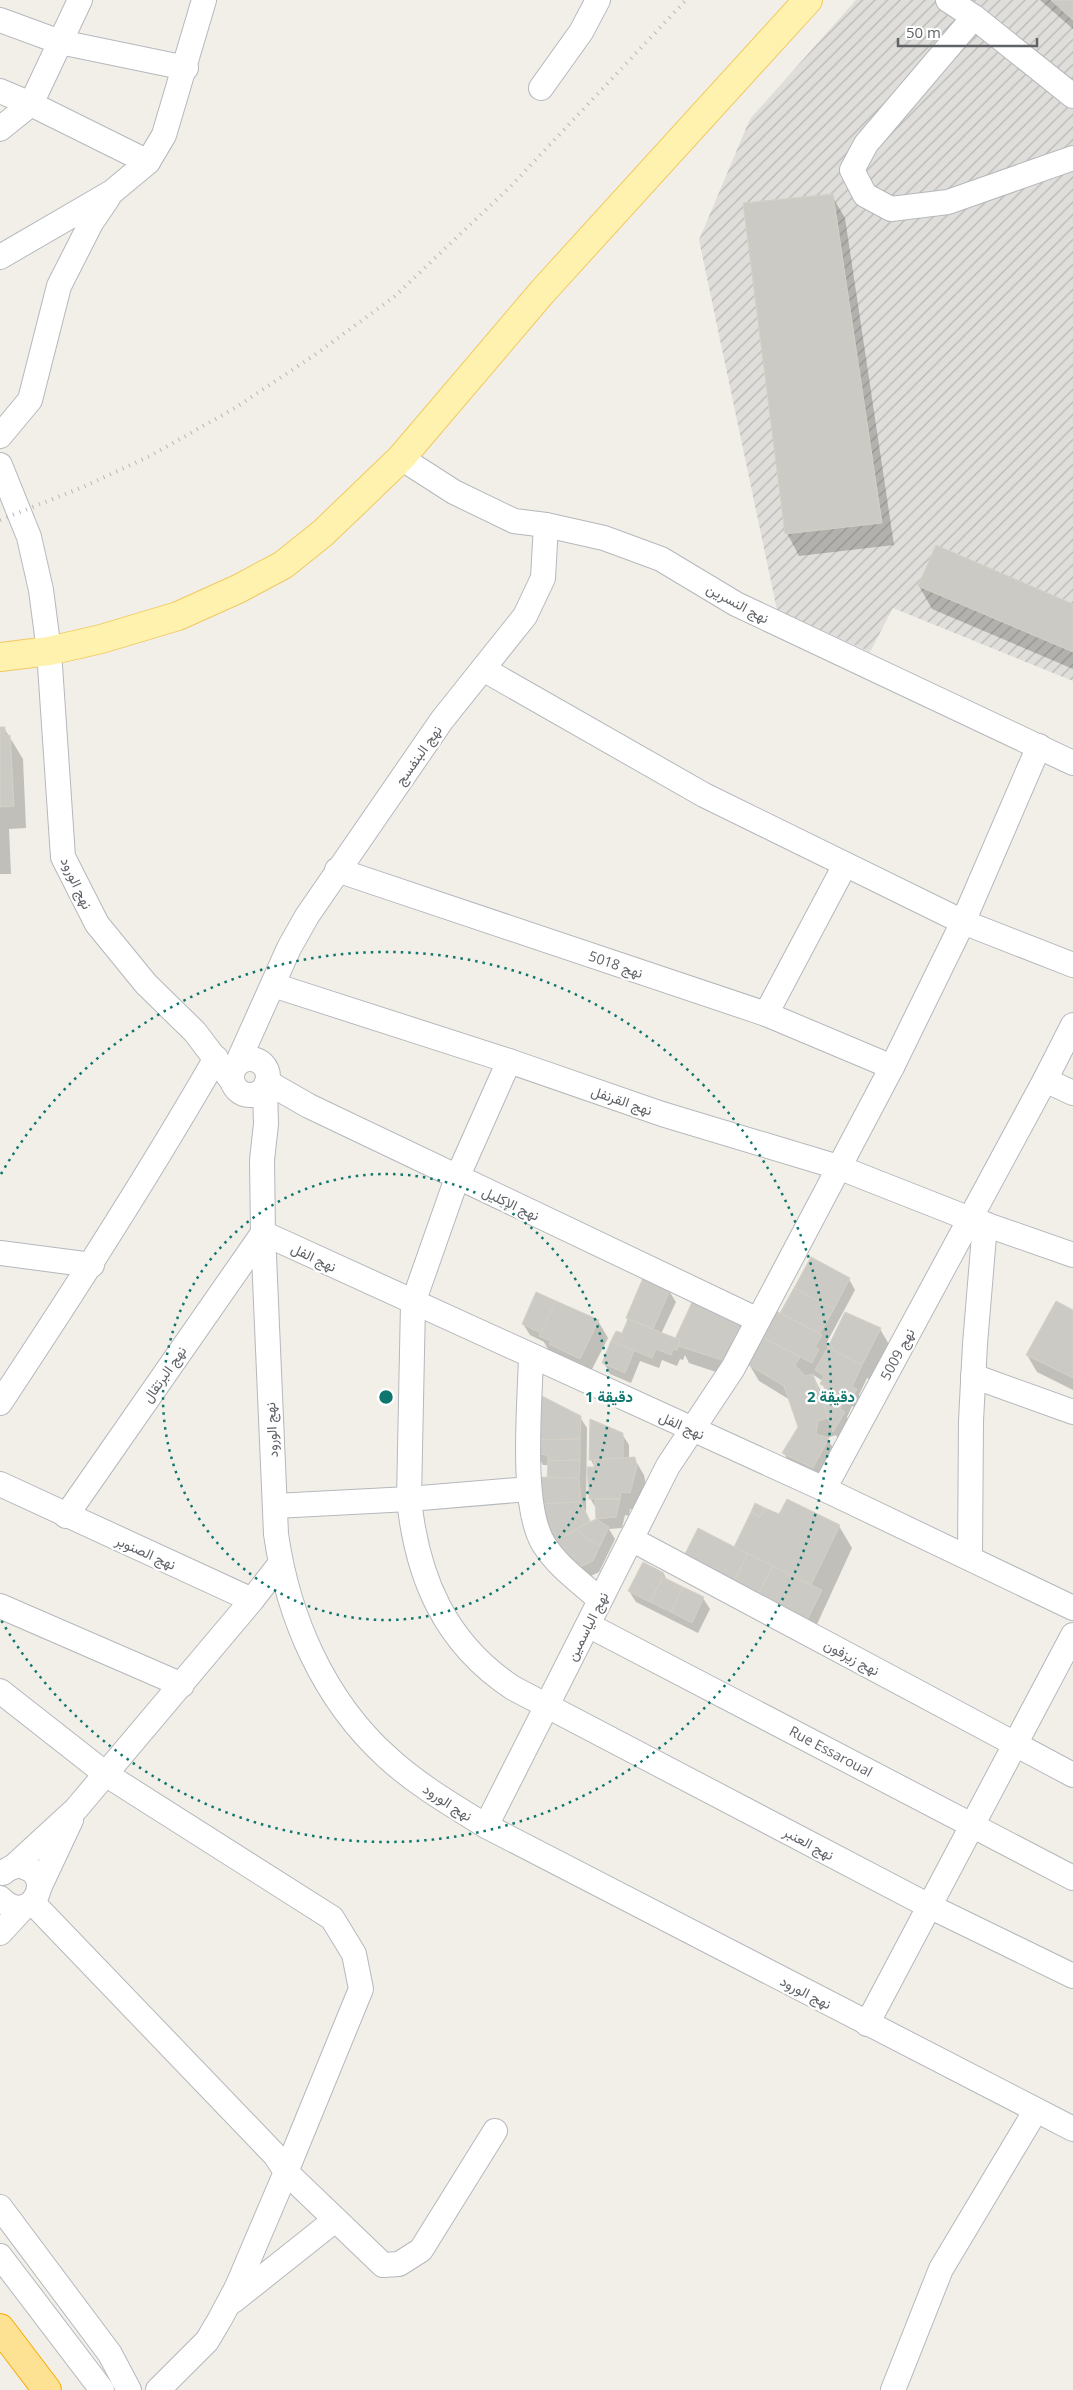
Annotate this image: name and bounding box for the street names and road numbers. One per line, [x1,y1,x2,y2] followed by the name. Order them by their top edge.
[702,579,773,629] street label: نهج النسرين
[390,721,447,790] street label: نهج البنفسج
[55,854,97,913] street label: نهج الورود
[586,946,646,984] street label: نهج 5018
[588,1081,655,1121] street label: نهج القرنفل
[478,1181,543,1226] street label: نهج الإكليل
[287,1238,340,1278] street label: نهج الفل
[875,1325,920,1384] street label: نهج 5009
[138,1342,192,1407] street label: نهج البرتقال
[260,1402,284,1458] street label: نهج الورود
[655,1407,708,1445] street label: نهج الفل
[111,1530,179,1576] street label: نهج الصنوبر
[562,1588,614,1665] street label: نهج الياسمين
[820,1634,883,1681] street label: نهج زيزفون
[786,1721,876,1781] street label: Rue Essaroual
[419,1779,476,1827] street label: نهج الورود
[779,1821,838,1866] street label: نهج العنبر
[776,1971,835,2015] street label: نهج الورود

